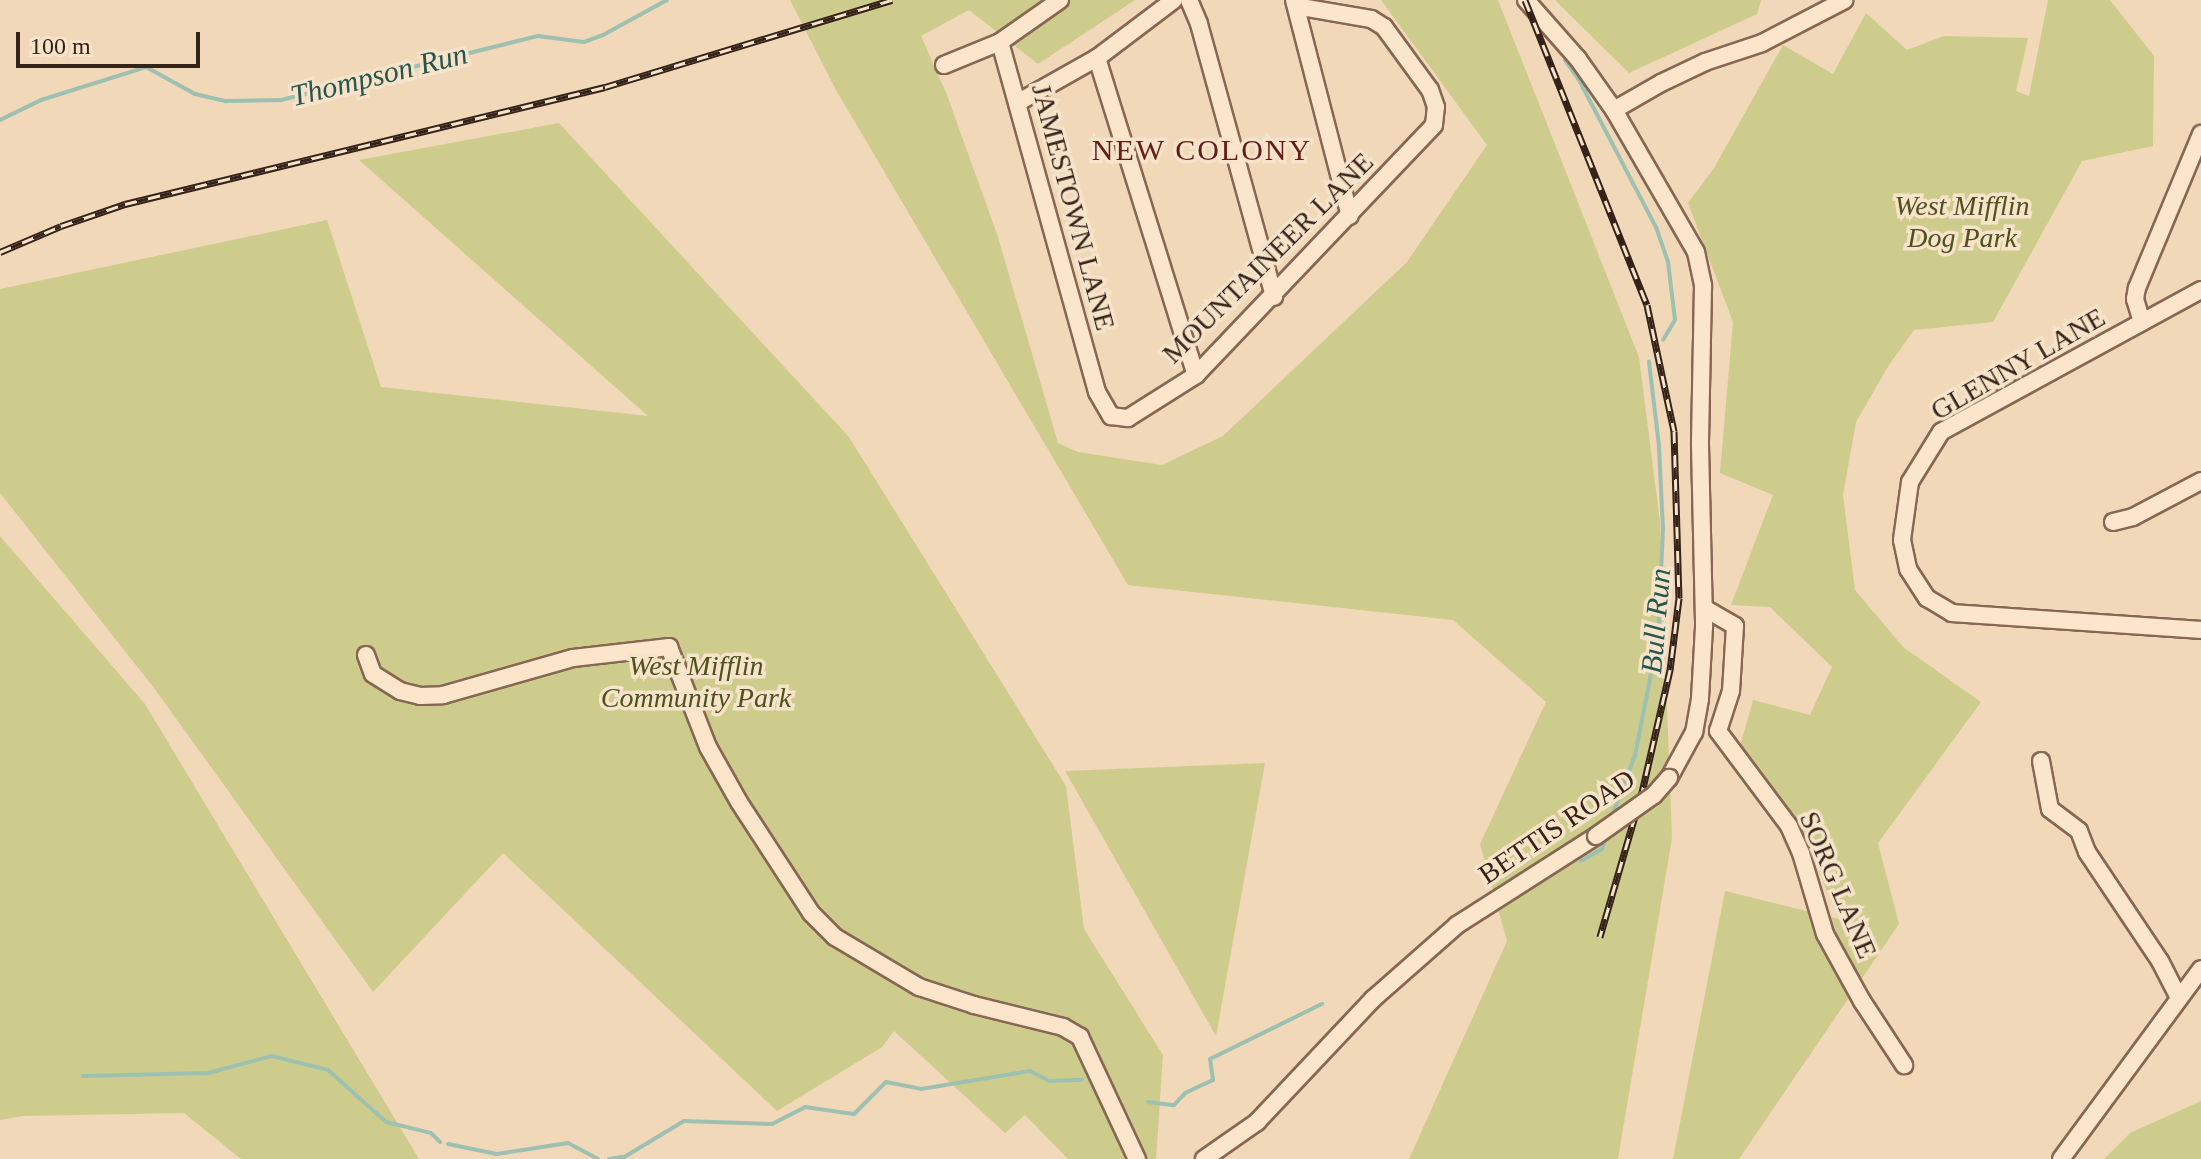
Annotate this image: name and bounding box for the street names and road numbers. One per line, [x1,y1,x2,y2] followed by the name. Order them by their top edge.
[1024,80,1122,334] street label: JAMESTOWN LANE
[1155,145,1381,371] street label: MOUNTAINEER LANE
[1924,300,2112,428] street label: GLENNY LANE
[1472,762,1642,892] street label: BETTIS ROAD
[1792,806,1884,964] street label: SORG LANE

